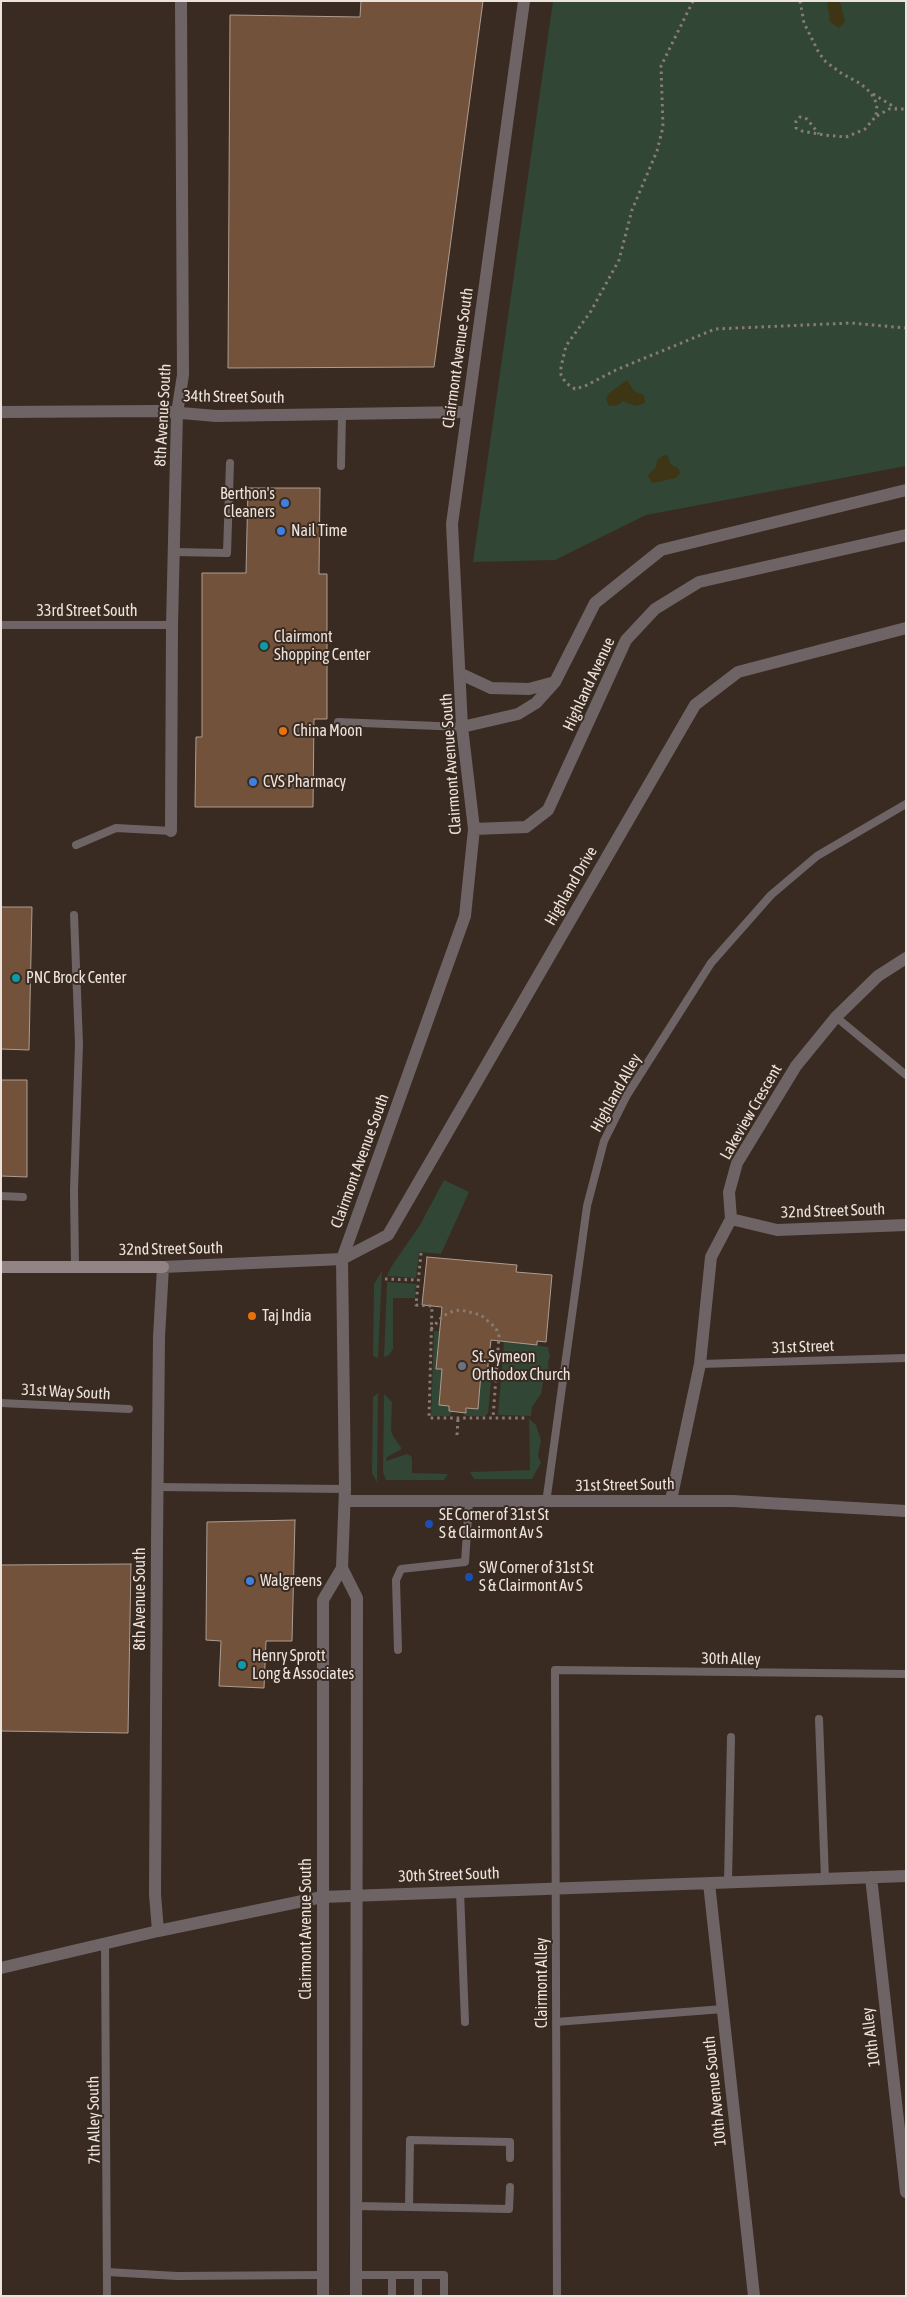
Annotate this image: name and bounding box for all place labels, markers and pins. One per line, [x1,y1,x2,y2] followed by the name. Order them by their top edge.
[220,484,275,522] place label: Berthon's Cleaners
[279,497,291,509] marker: Berthon's Cleaners
[291,521,347,541] place label: Nail Time
[275,525,287,537] marker: Nail Time
[274,627,370,665] place label: Clairmont Shopping Center
[258,640,270,652] marker: Clairmont Shopping Center
[293,721,363,741] place label: China Moon
[277,725,289,737] marker: China Moon
[263,772,346,792] place label: CVS Pharmacy
[247,776,259,788] marker: CVS Pharmacy
[26,968,126,988] place label: PNC Brock Center
[10,972,22,984] marker: PNC Brock Center
[262,1306,312,1326] place label: Taj India
[246,1310,258,1322] marker: Taj India
[472,1347,570,1385] place label: St. Symeon Orthodox Church
[456,1360,468,1372] marker: St. Symeon Orthodox Church
[439,1505,549,1543] place label: SE Corner of 31st St S & Clairmont Av S
[423,1518,435,1530] marker: SE Corner of 31st St S & Clairmont Av S
[479,1558,594,1596] place label: SW Corner of 31st St S & Clairmont Av S
[260,1571,322,1591] place label: Walgreens
[463,1571,475,1583] marker: SW Corner of 31st St S & Clairmont Av S
[244,1575,256,1587] marker: Walgreens
[252,1646,354,1684] place label: Henry Sprott Long & Associates
[236,1659,248,1671] marker: Henry Sprott Long & Associates

